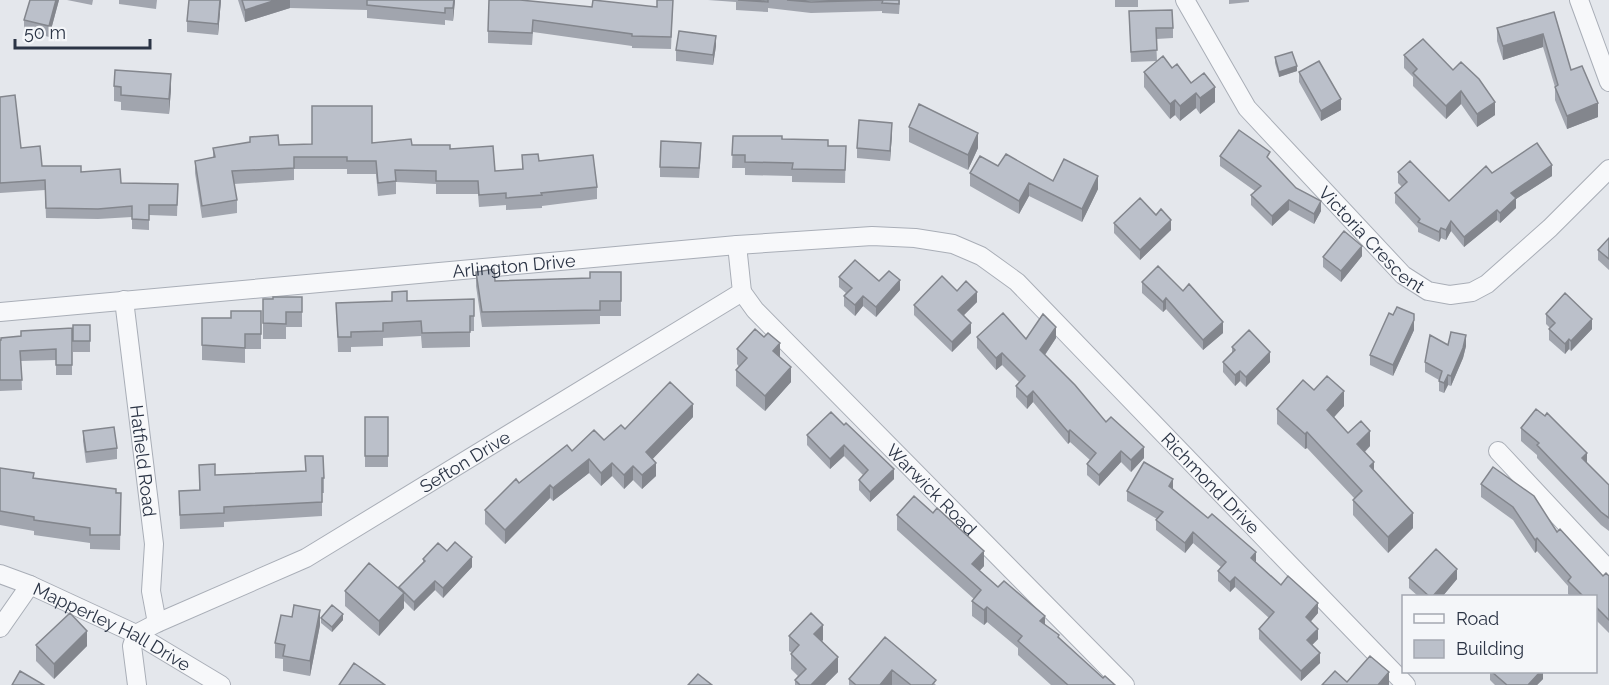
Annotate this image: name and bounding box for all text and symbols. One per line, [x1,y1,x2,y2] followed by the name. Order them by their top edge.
[15,12,150,50] scale bar
[24,22,66,43] text: 50 m
[1315,182,1429,297] street label: Victoria Crescent
[451,249,577,281] street label: Arlington Drive
[126,404,161,518] street label: Hatfield Road
[416,425,514,497] street label: Sefton Drive
[1157,428,1265,538] street label: Richmond Drive
[882,439,981,539] street label: Warwick Road
[30,578,195,675] street label: Mapperley Hall Drive
[1402,595,1597,673] legend
[1456,608,1499,629] text: Road
[1456,638,1524,659] text: Building

